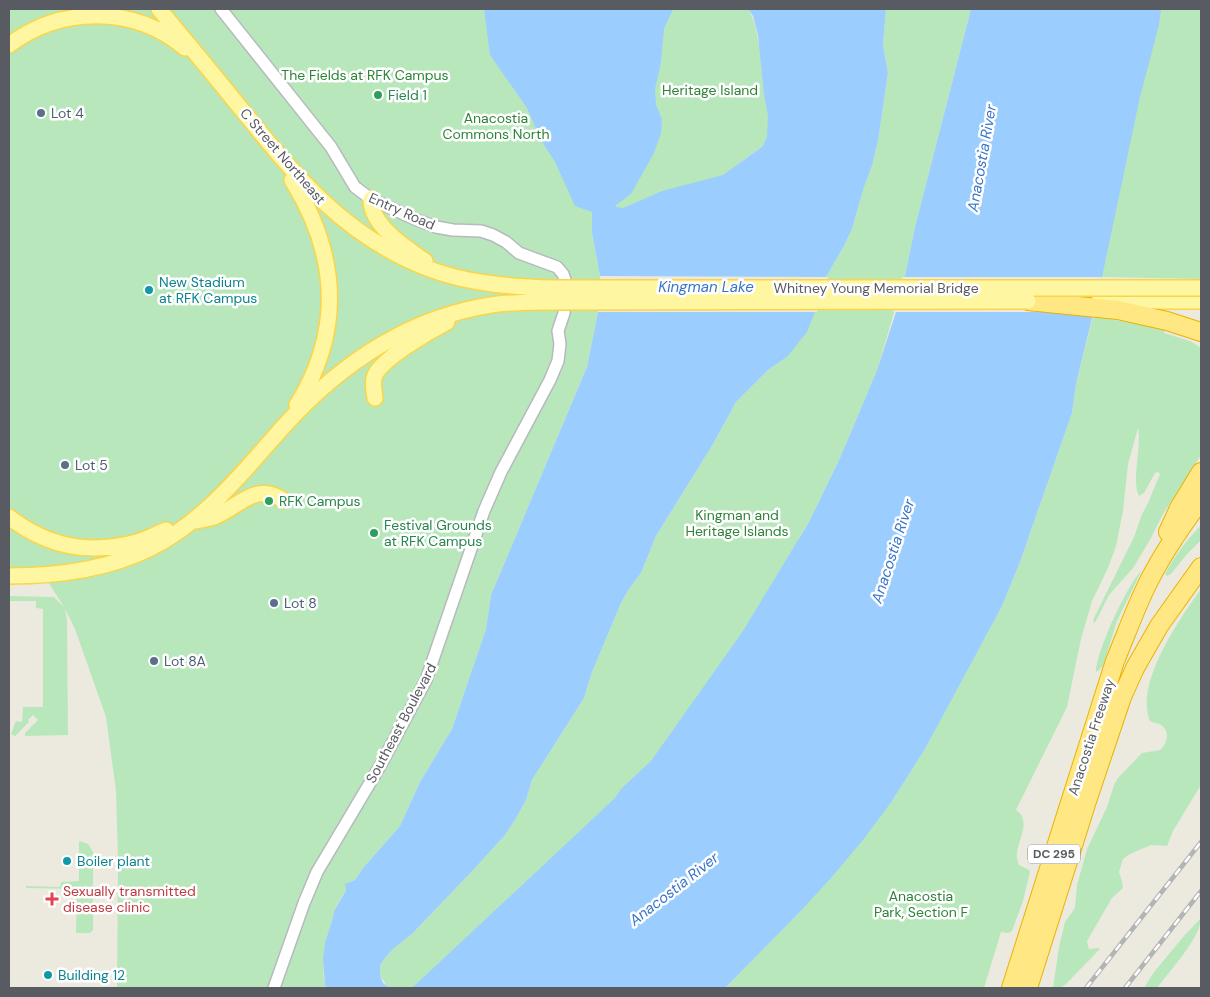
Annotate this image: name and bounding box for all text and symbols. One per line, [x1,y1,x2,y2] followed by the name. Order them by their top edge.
[281,66,449,84] park label: The Fields at RFK Campus
[662,81,758,99] park label: Heritage Island
[388,86,427,104] place label: Field 1
[372,89,384,101] marker: Field 1
[963,103,1001,214] water label: Anacostia River
[51,104,84,122] place label: Lot 4
[236,104,330,208] street label: C Street Northeast
[35,107,47,119] marker: Lot 4
[442,109,550,143] park label: Anacostia Commons North
[366,188,438,234] street label: Entry Road
[159,273,257,307] place label: New Stadium at RFK Campus
[658,277,754,297] water label: Kingman Lake
[773,279,979,297] street label: Whitney Young Memorial Bridge
[143,284,155,296] marker: New Stadium at RFK Campus
[75,456,108,474] place label: Lot 5
[59,459,71,471] marker: Lot 5
[279,492,361,510] place label: RFK Campus
[263,495,275,507] marker: RFK Campus
[866,496,919,606] water label: Anacostia River
[685,506,789,540] park label: Kingman and Heritage Islands
[384,516,492,550] place label: Festival Grounds at RFK Campus
[368,527,380,539] marker: Festival Grounds at RFK Campus
[284,594,317,612] place label: Lot 8
[268,597,280,609] marker: Lot 8
[164,652,206,670] place label: Lot 8A
[148,655,160,667] marker: Lot 8A
[362,660,440,786] street label: Southeast Boulevard
[1064,676,1118,798] street label: Anacostia Freeway
[1028,844,1080,864] road number: DC 295
[624,848,723,931] water label: Anacostia River
[77,852,150,870] place label: Boiler plant
[61,855,73,867] marker: Boiler plant
[63,882,196,916] place label: Sexually transmitted disease clinic
[874,887,969,921] park label: Anacostia Park, Section F
[45,892,59,906] marker: Sexually transmitted disease clinic
[58,966,125,984] place label: Building 12
[42,969,54,981] marker: Building 12

